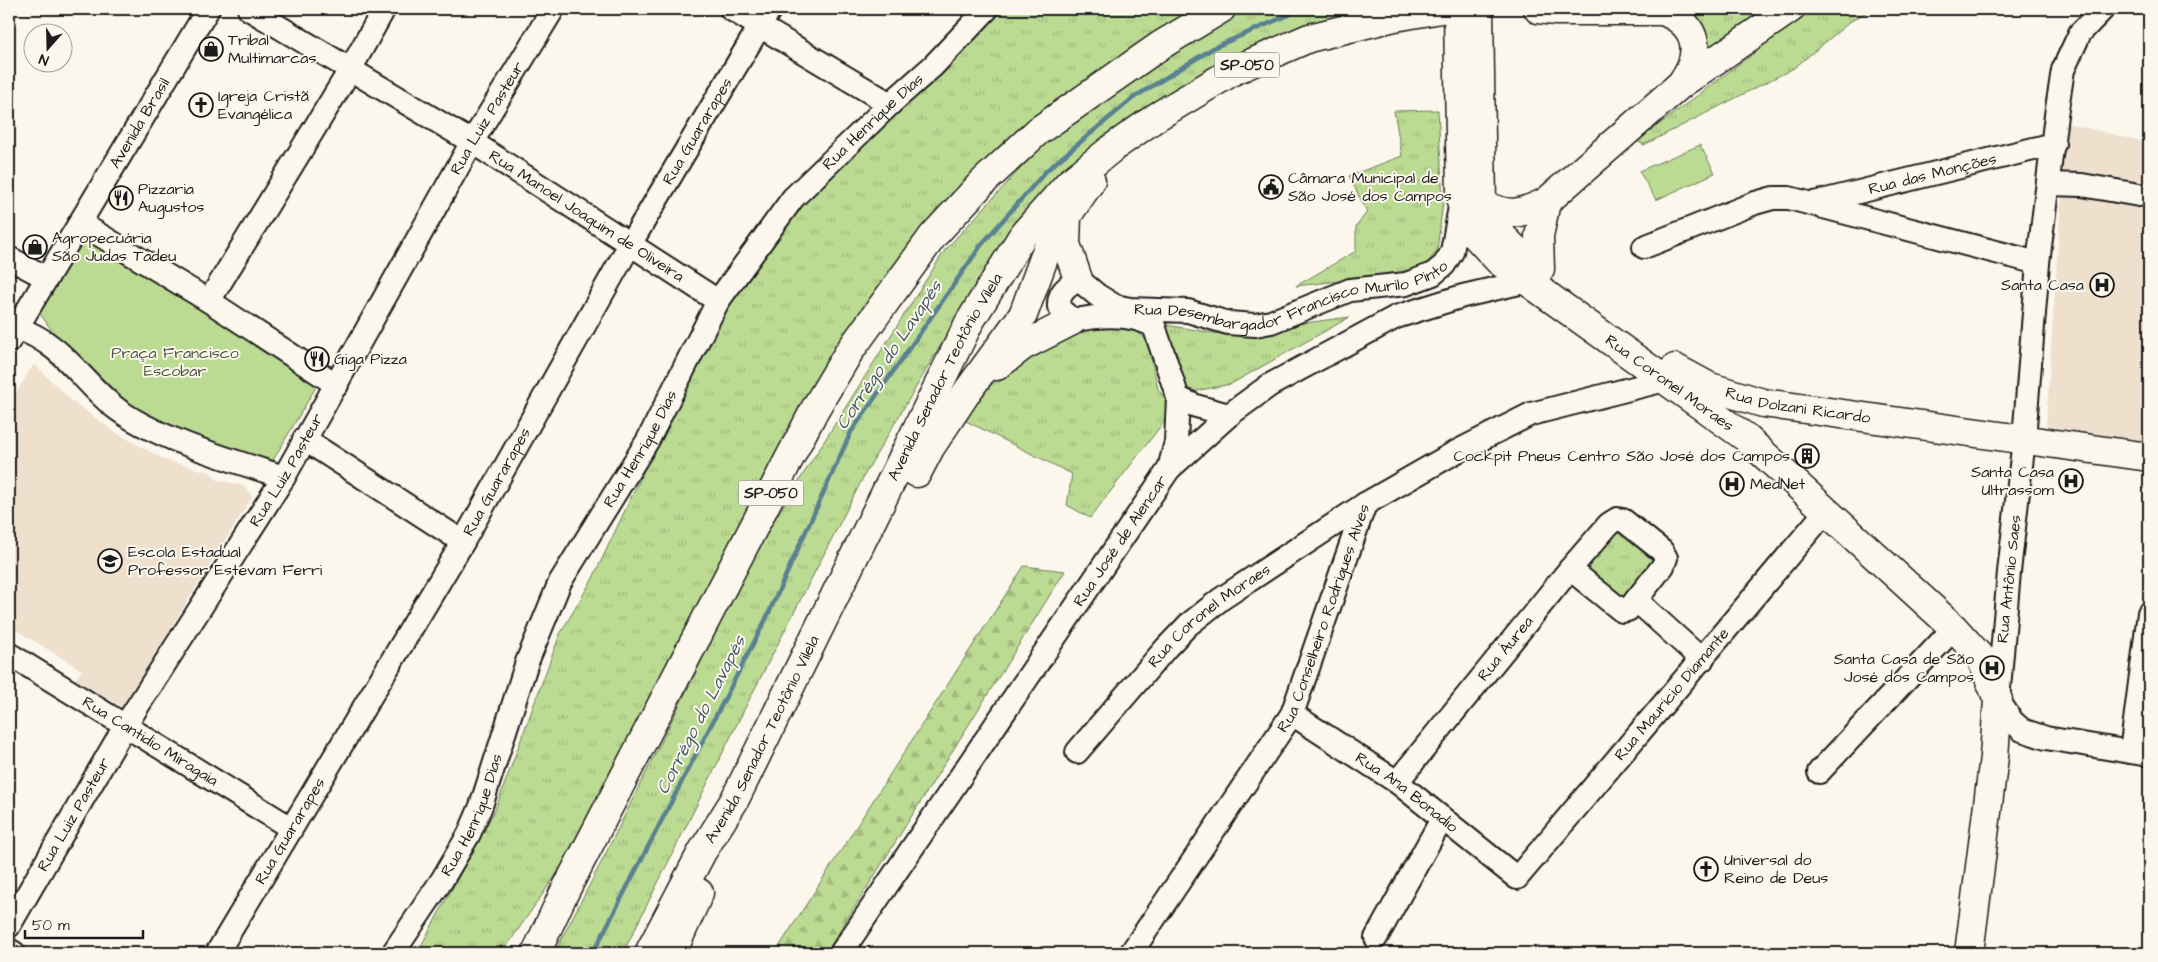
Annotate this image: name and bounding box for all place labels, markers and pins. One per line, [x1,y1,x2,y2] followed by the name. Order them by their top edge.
[228,29,316,69] place label: Tribal Multimarcas
[198,36,224,62] shop icon: Tribal Multimarcas
[218,85,309,126] place label: Igreja Cristã Evangélica
[188,92,214,118] church icon: Igreja Cristã Evangélica
[1288,167,1452,207] place label: Câmara Municipal de São José dos Campos
[1258,174,1284,200] public building icon: Câmara Municipal de São José dos Campos
[138,178,204,219] place label: Pizzaria Augustos
[108,185,134,211] restaurant icon: Pizzaria Augustos
[52,227,176,267] place label: Agropecuária São Judas Tadeu
[22,234,48,260] shop icon: Agropecuária São Judas Tadeu
[2089,272,2115,298] hospital icon: Santa Casa
[2001,274,2084,296] place label: Santa Casa
[304,346,330,372] restaurant icon: Giga Pizza
[334,348,407,371] place label: Giga Pizza
[1794,443,1820,469] building icon: Cockpit Pneus Centro São José dos Campos
[1454,445,1790,467] place label: Cockpit Pneus Centro São José dos Campos
[1971,461,2055,501] place label: Santa Casa Ultrassom
[2058,468,2084,494] hospital icon: Santa Casa Ultrassom
[1719,471,1745,497] hospital icon: MedNet
[1750,473,1806,495] place label: MedNet
[128,541,323,581] place label: Escola Estadual Professor Estevam Ferri
[97,548,123,574] school or university icon: Escola Estadual Professor Estevam Ferri
[1834,648,1974,688] place label: Santa Casa de São José dos Campos
[1979,655,2005,681] hospital icon: Santa Casa de São José dos Campos
[1724,849,1828,889] place label: Universal do Reino de Deus
[1693,856,1719,882] church icon: Universal do Reino de Deus

